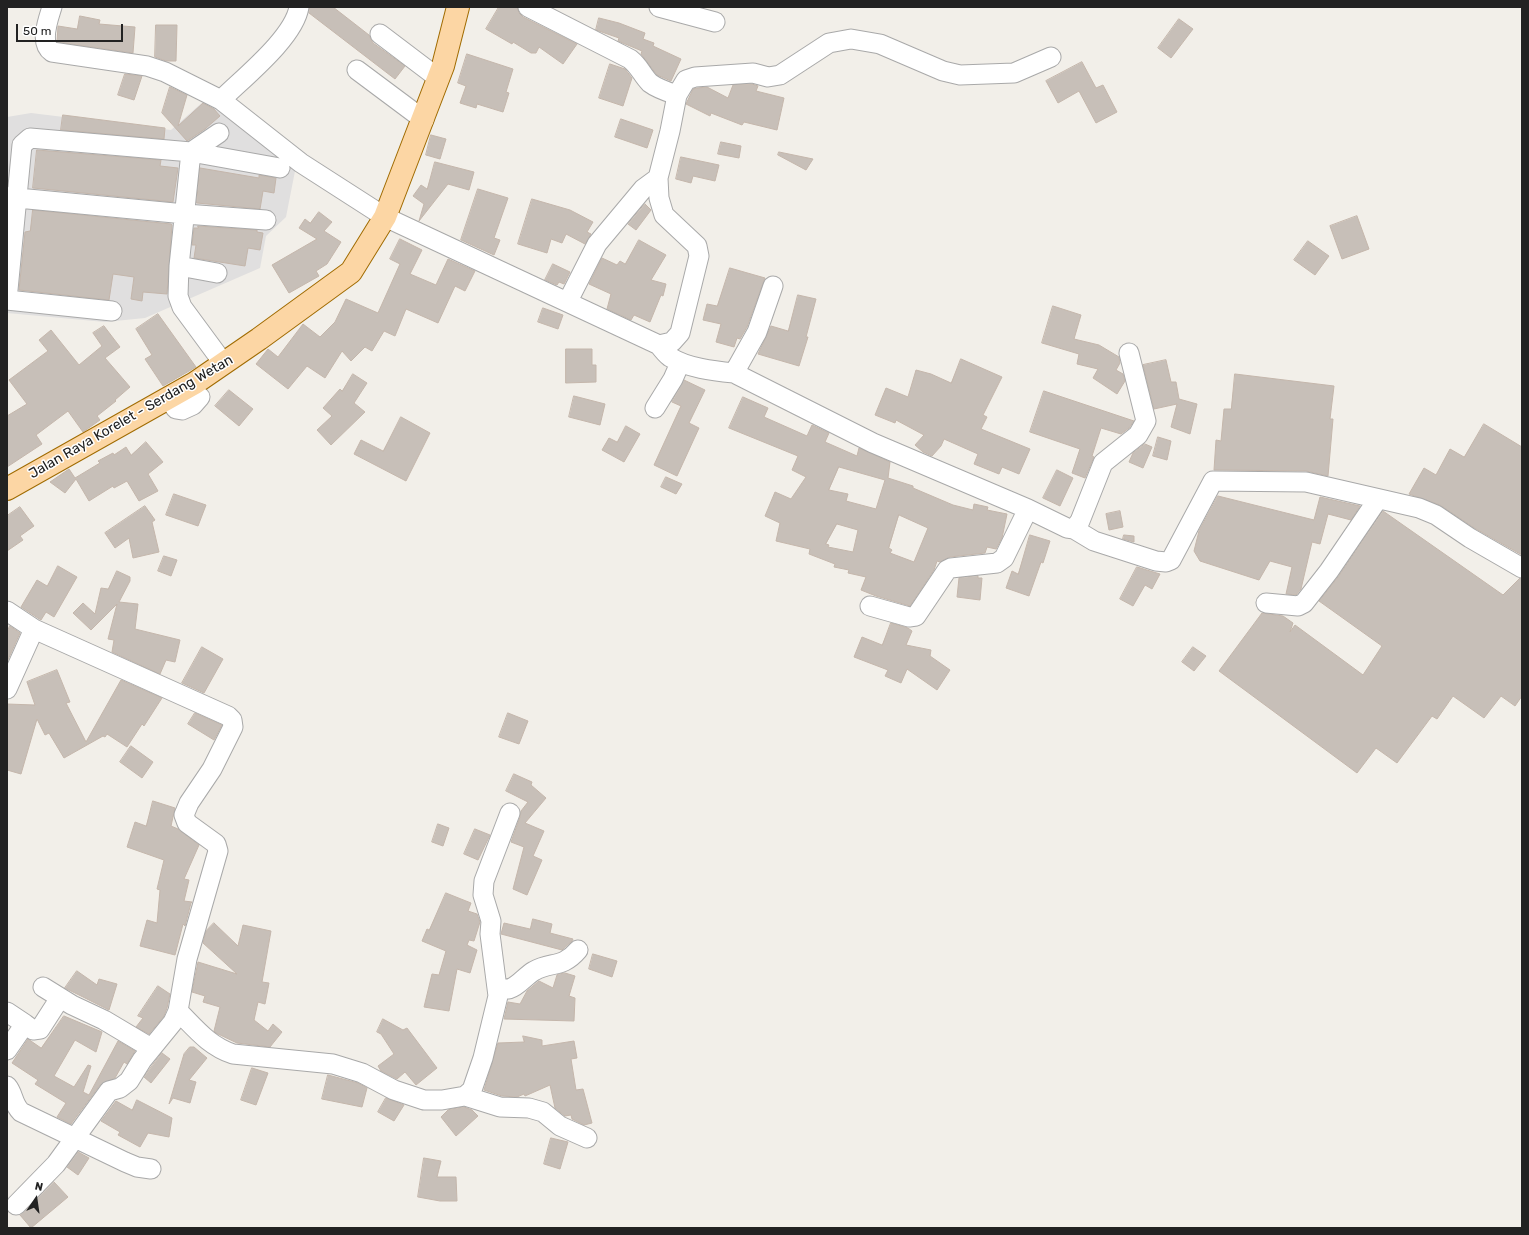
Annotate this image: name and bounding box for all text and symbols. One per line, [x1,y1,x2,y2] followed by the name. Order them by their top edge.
[18,16,125,42] scale bar
[23,24,51,38] text: 50 m
[26,352,236,482] street label: Jalan Raya Korelet - Serdang Wetan
[16,1179,56,1219] north arrow
[33,1180,44,1194] text: N

